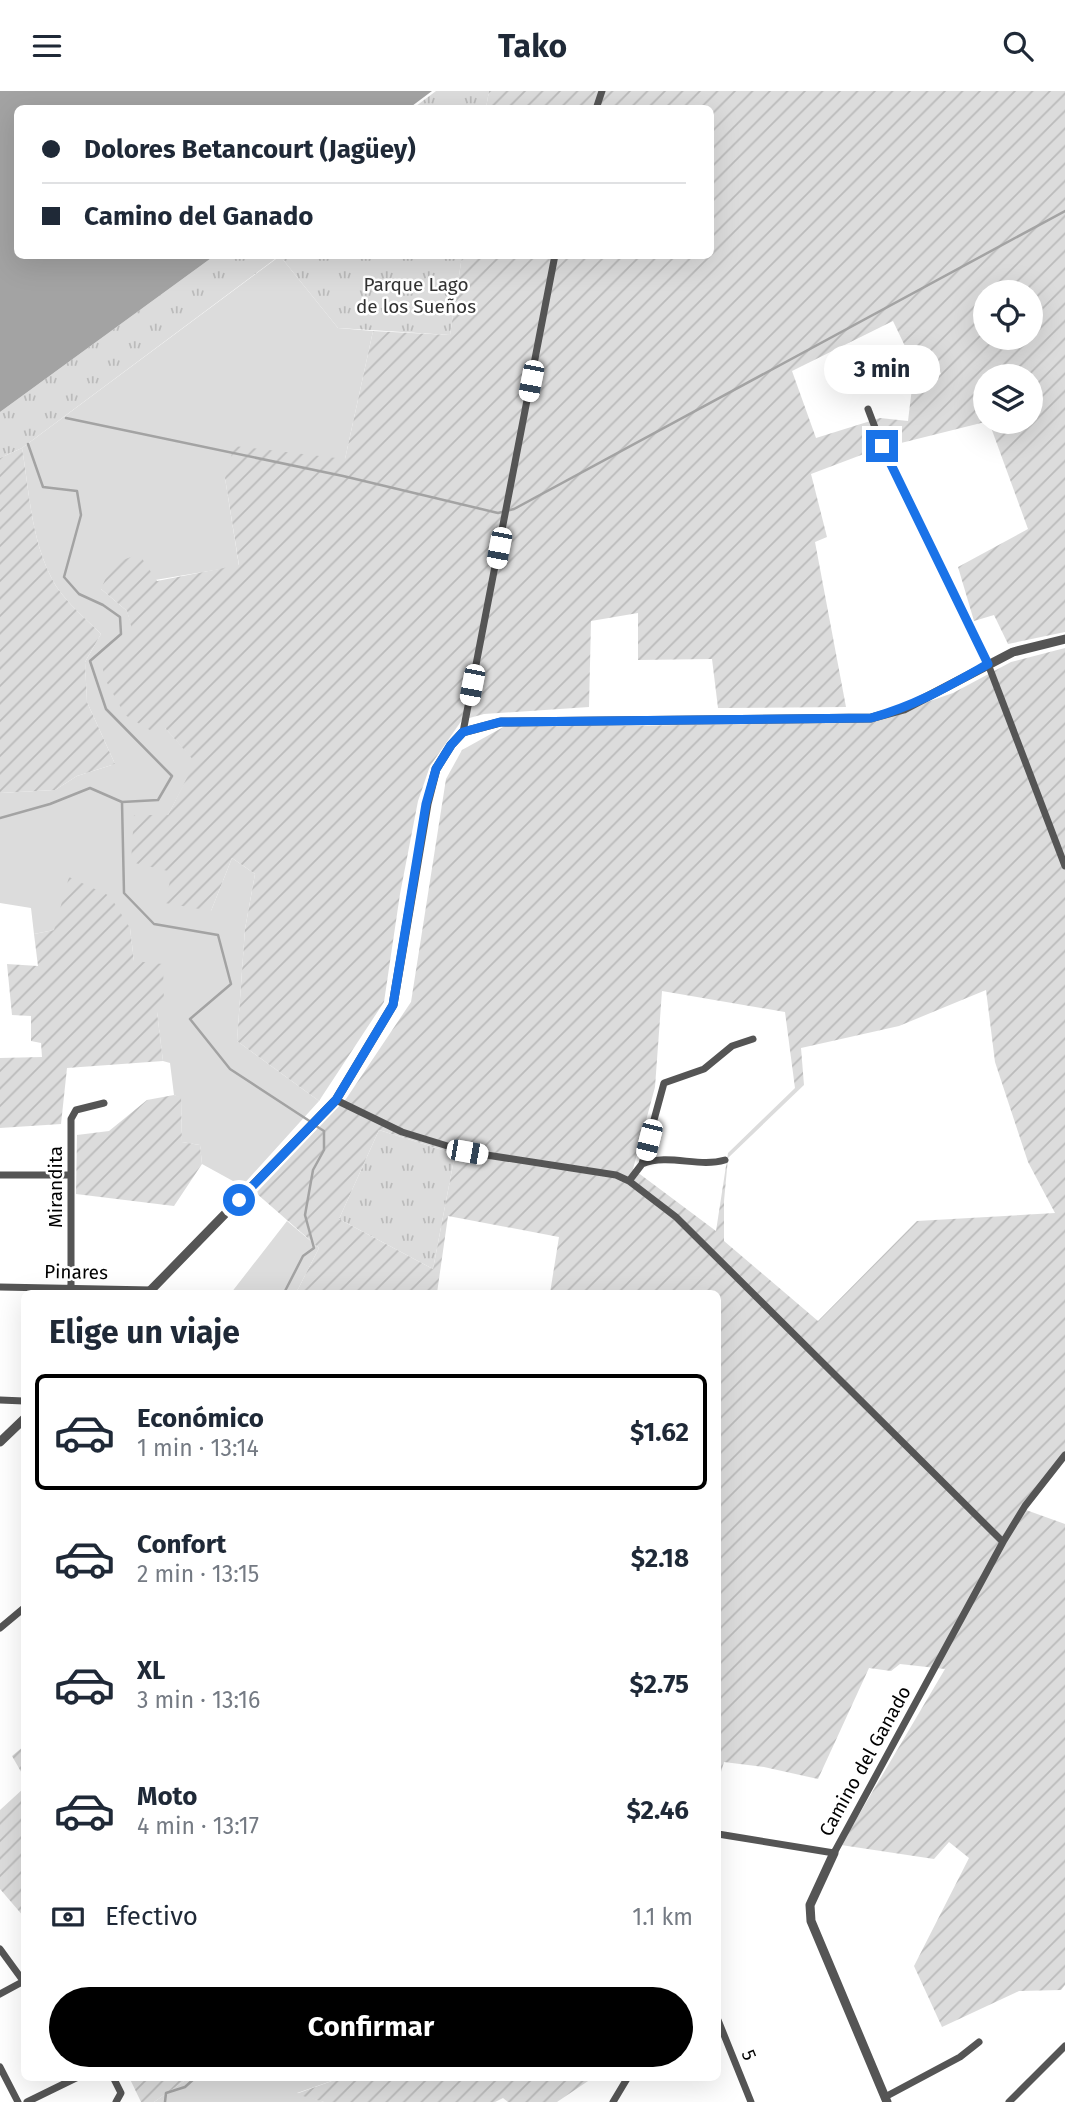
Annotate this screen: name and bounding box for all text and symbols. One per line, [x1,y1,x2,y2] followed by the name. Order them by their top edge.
[28,27,66,65] icon: menu
[498,27,567,65] text: Tako
[999,27,1037,65] icon: search
[84,134,416,165] text: Dolores Betancourt (Jagüey)
[84,201,313,232] text: Camino del Ganado
[356,273,476,318] park label: Parque Lago de los Sueños
[973,280,1043,434] map controls
[973,280,1043,350] button: locate
[824,345,940,393] callout: 3 min
[854,355,910,383] text: 3 min
[517,358,546,404] car
[973,364,1043,434] button: layers
[866,430,898,462] route end
[485,525,514,571] car
[458,662,487,708] car
[634,1117,665,1163] car
[445,1138,490,1166] car
[44,1146,67,1228] street label: Mirandita
[223,1184,255,1216] route start
[44,1260,108,1284] street label: Pinares
[49,1313,240,1351] text: Elige un viaje
[53,1401,116,1464] icon: car
[137,1403,264,1434] text: Económico
[630,1417,689,1448] text: $1.62
[137,1434,259,1462] text: 1 min · 13:14
[53,1527,116,1590] icon: car
[137,1529,226,1560] text: Confort
[631,1543,689,1574] text: $2.18
[137,1560,259,1588] text: 2 min · 13:15
[53,1653,116,1716] icon: car
[137,1655,165,1686] text: XL
[630,1669,689,1700] text: $2.75
[814,1682,916,1840] street label: Camino del Ganado
[137,1686,260,1714] text: 3 min · 13:16
[53,1779,116,1842] icon: car
[137,1781,197,1812] text: Moto
[627,1795,689,1826] text: $2.46
[137,1812,259,1840] text: 4 min · 13:17
[49,1898,87,1936] icon: cash
[105,1901,198,1932] text: Efectivo
[632,1903,693,1931] text: 1.1 km
[49,1987,693,2067] button: Confirmar
[737,2046,761,2064] street label: 5

